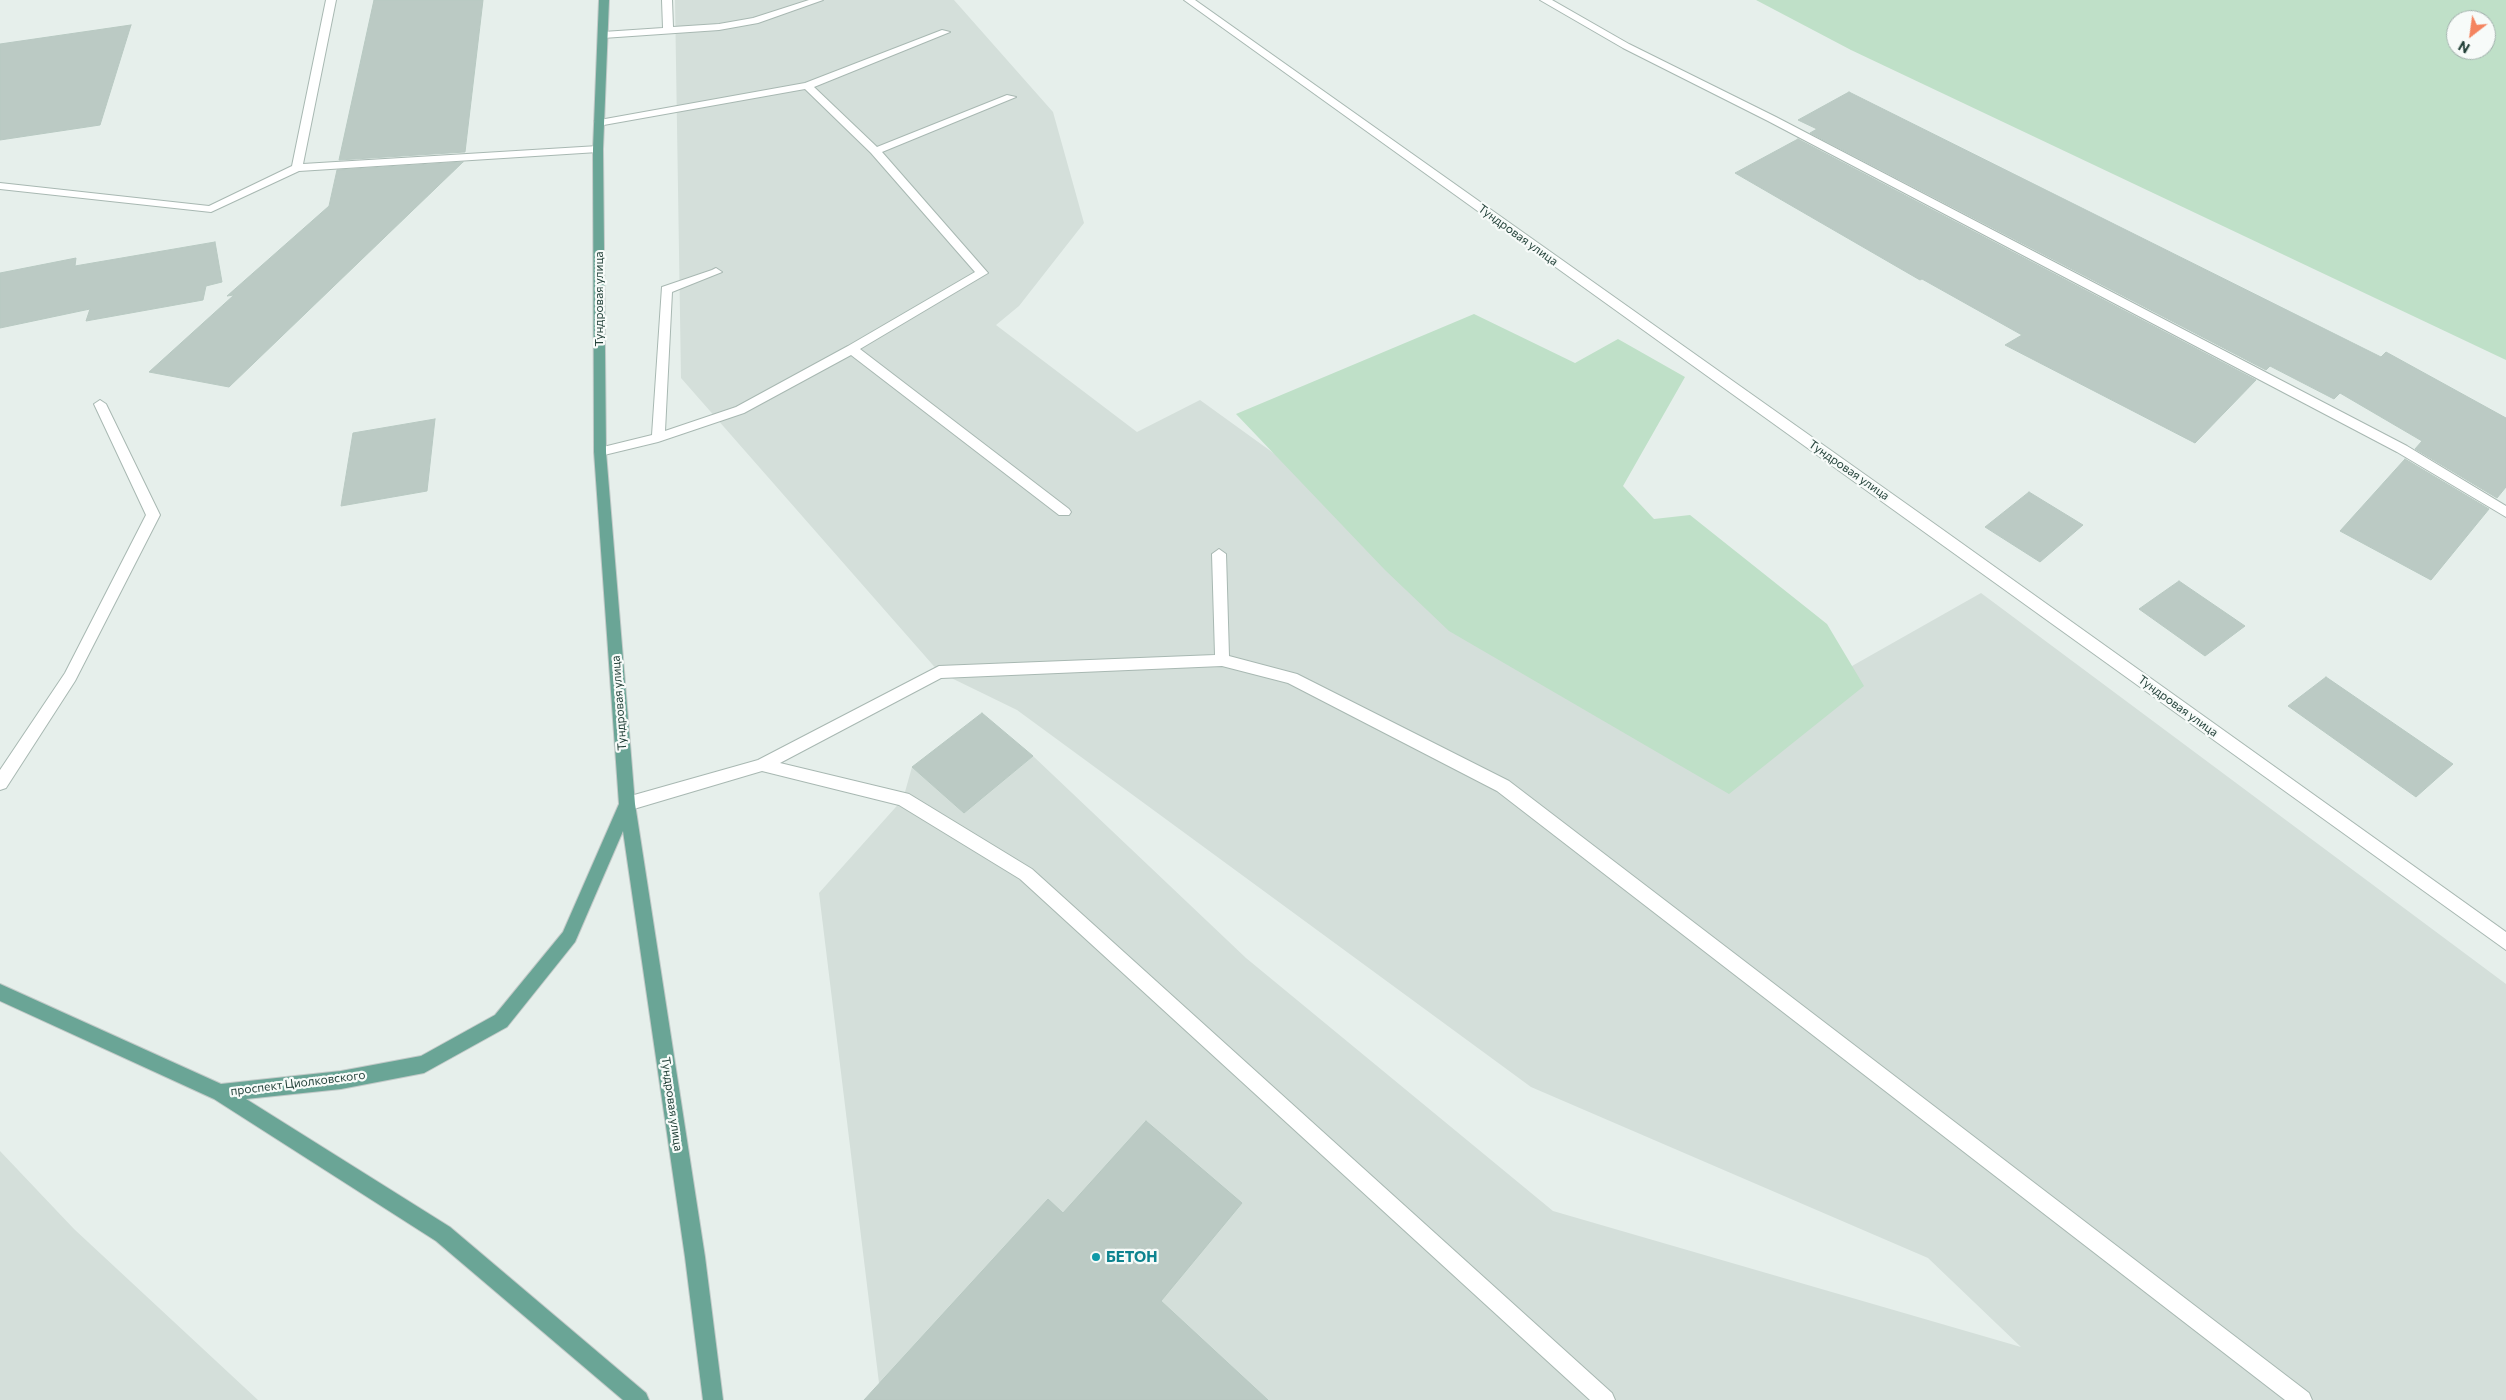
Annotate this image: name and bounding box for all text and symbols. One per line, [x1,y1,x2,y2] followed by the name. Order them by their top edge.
[2446,10,2496,60] north arrow
[2455,38,2473,58] text: N
[1475,201,1561,269] street label: Тундровая улица
[592,251,606,347] street label: Тундровая улица
[1806,437,1892,503] street label: Тундровая улица
[608,655,630,751] street label: Тундровая улица
[2135,672,2221,740] street label: Тундровая улица
[658,1056,686,1152] street label: Тундровая улица
[230,1068,366,1098] street label: проспект Циолковского
[1106,1248,1158,1266] place label: БЕТОН
[1090,1251,1102,1263] marker: БЕТОН

